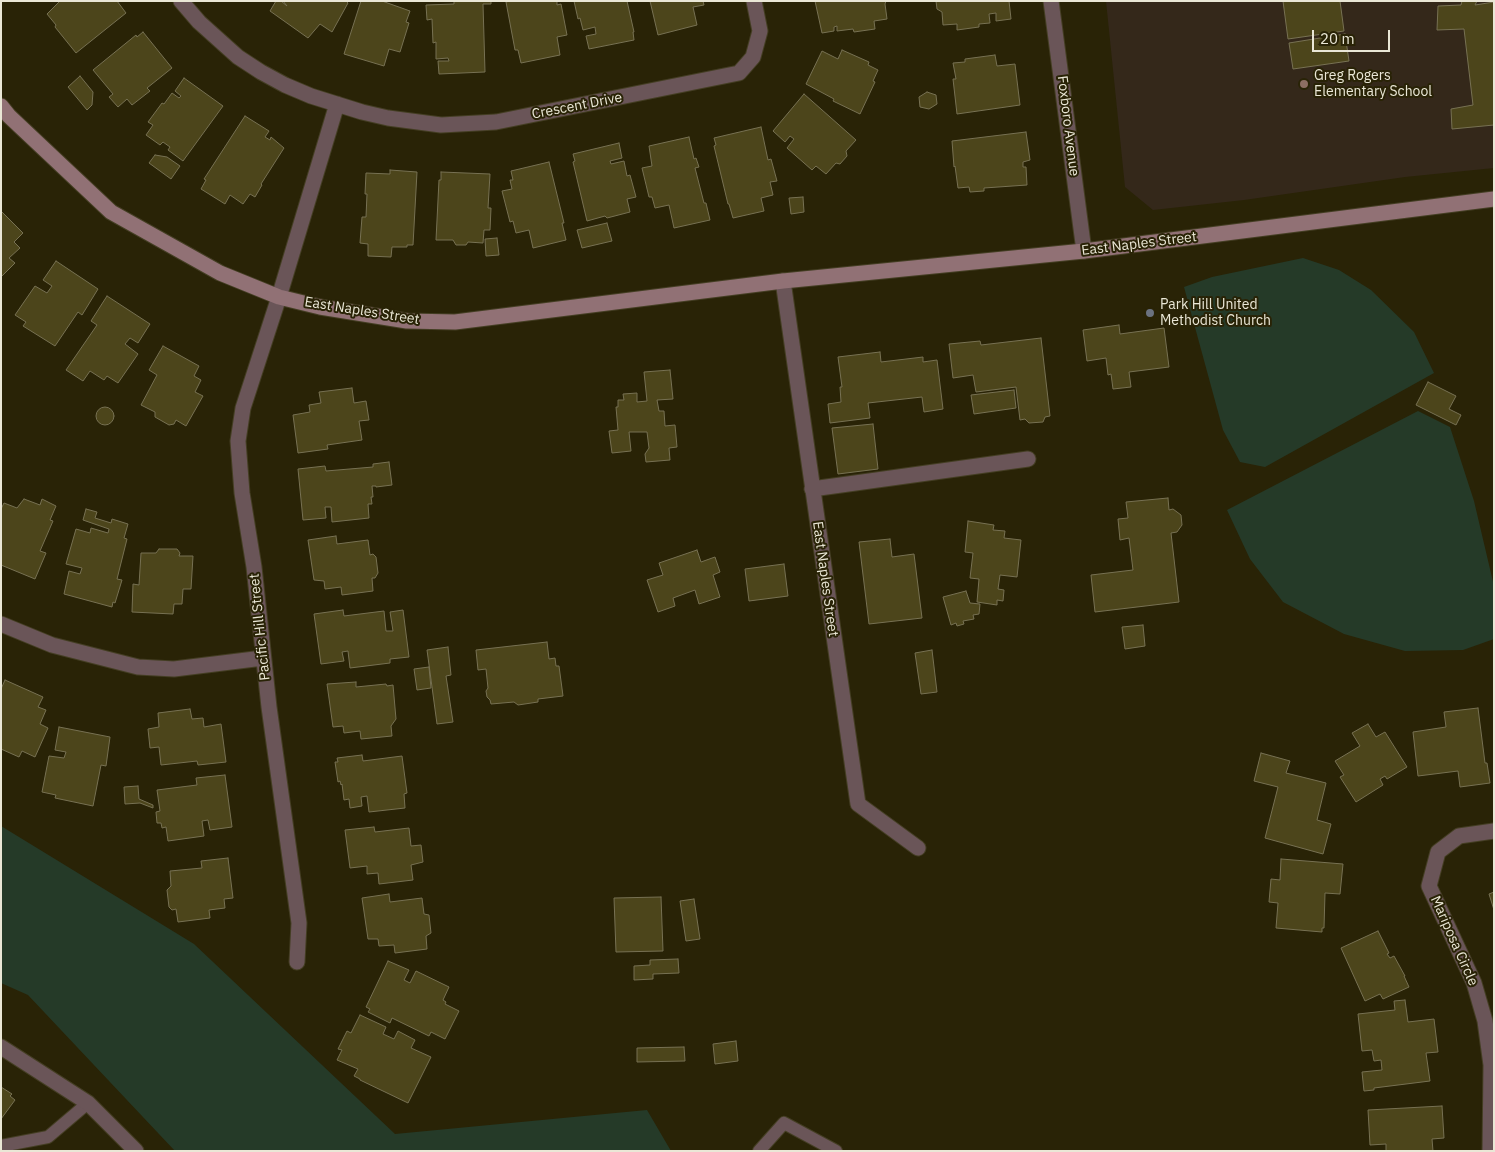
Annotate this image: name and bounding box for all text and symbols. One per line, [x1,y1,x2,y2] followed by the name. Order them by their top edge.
[1315,20,1392,52] scale bar
[1320,29,1355,48] text: 20 m
[1314,68,1432,100] place label: Greg Rogers Elementary School
[1053,75,1083,177] street label: Foxboro Avenue
[1298,78,1310,90] marker: Greg Rogers Elementary School
[530,89,624,123] street label: Crescent Drive
[1080,229,1198,259] street label: East Naples Street
[303,294,421,328] street label: East Naples Street
[1160,297,1271,330] place label: Park Hill United Methodist Church
[1144,307,1156,319] marker: Park Hill United Methodist Church
[809,520,841,638] street label: East Naples Street
[246,573,274,681] street label: Pacific Hill Street
[1427,893,1481,989] street label: Mariposa Circle

